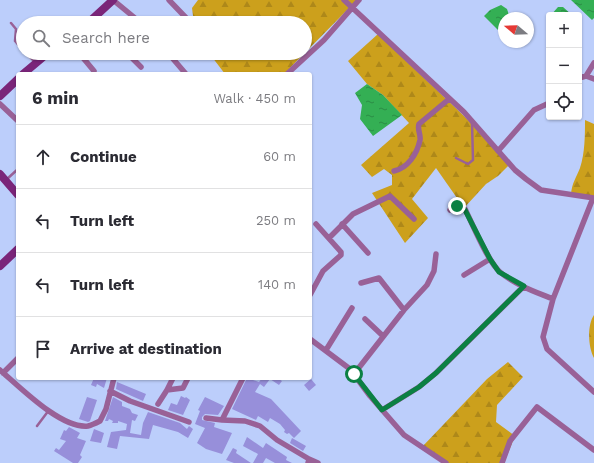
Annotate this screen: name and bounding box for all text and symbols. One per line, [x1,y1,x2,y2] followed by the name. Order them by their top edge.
[498,12,534,48] north arrow
[546,12,582,120] map controls
[546,12,582,48] button: +
[16,16,312,60] search box
[30,27,52,49] icon: search
[62,29,150,47] text: Search here
[546,48,582,84] button: −
[546,84,582,120] button: locate
[32,88,79,108] text: 6 min
[213,91,296,106] text: Walk · 450 m
[32,146,54,168] icon: ahead
[70,148,137,166] text: Continue
[263,149,296,164] text: 60 m
[448,197,466,215] route end
[32,210,54,232] icon: left
[70,212,134,230] text: Turn left
[256,213,296,228] text: 250 m
[32,274,54,296] icon: left
[70,276,134,294] text: Turn left
[258,277,296,292] text: 140 m
[32,338,54,360] icon: arrive
[70,340,222,358] text: Arrive at destination
[345,365,363,383] route start

